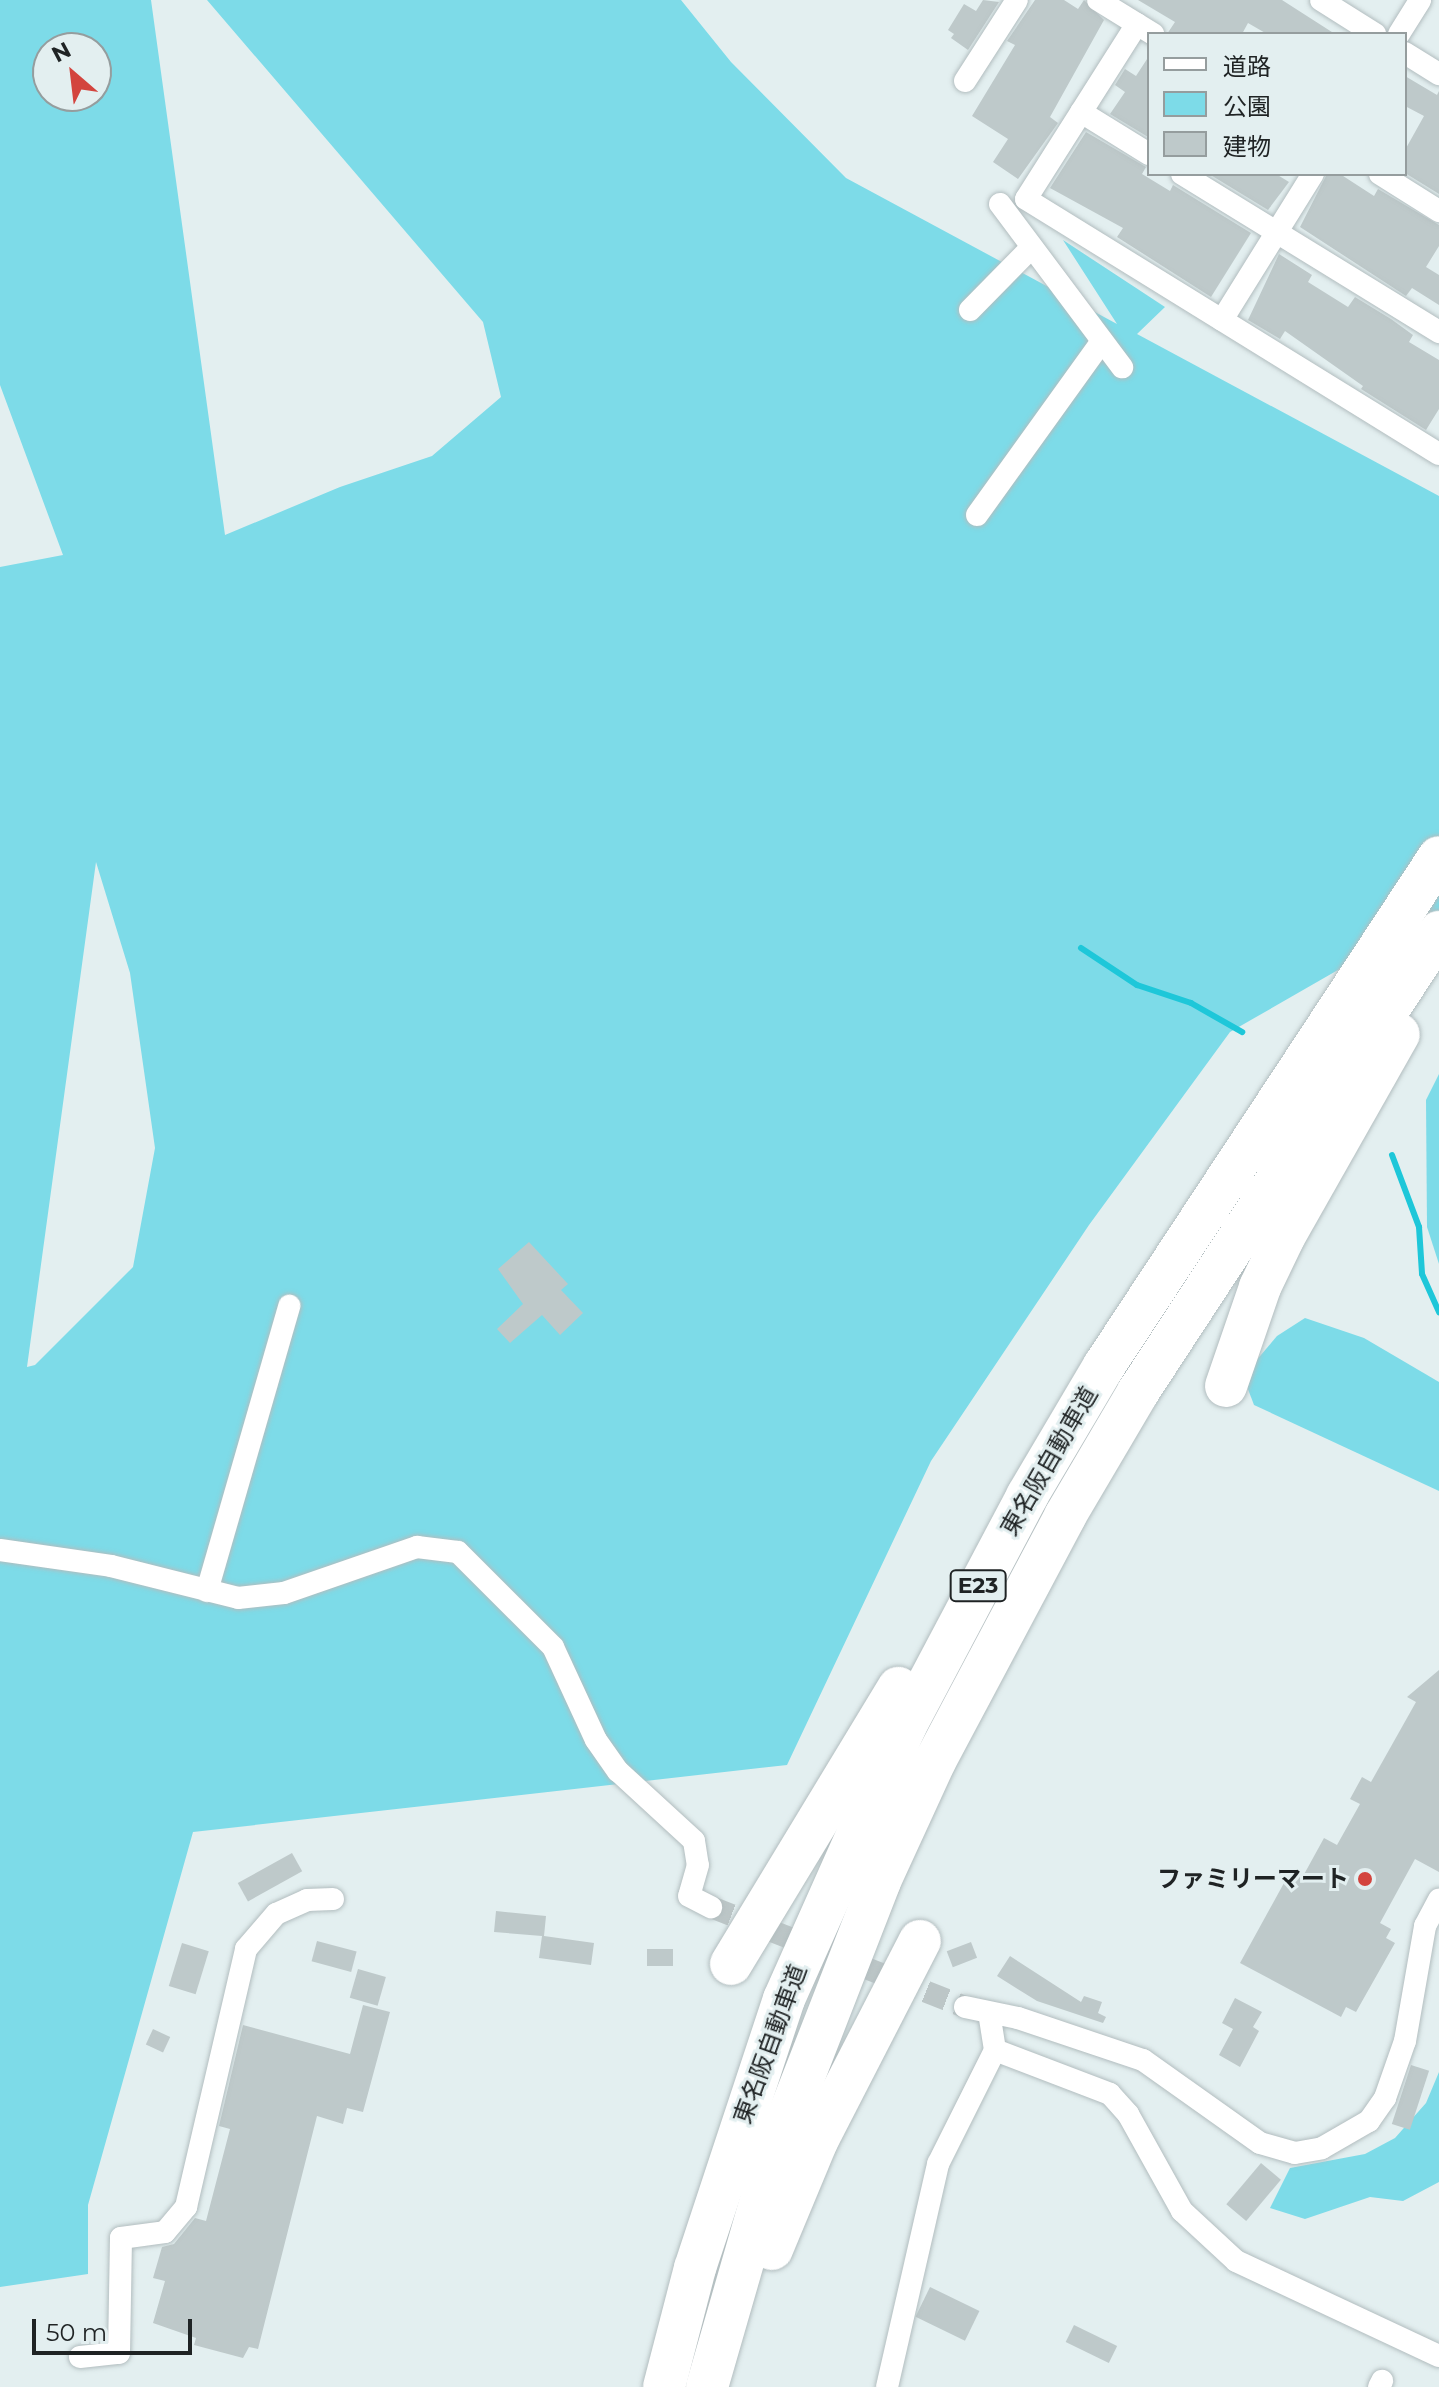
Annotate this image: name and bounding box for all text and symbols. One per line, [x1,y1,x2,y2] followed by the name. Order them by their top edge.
[32,32,112,112] north arrow
[1147,32,1407,176] legend
[47,36,76,68] text: N
[1223,52,1271,81] text: 道路
[1223,92,1271,121] text: 公園
[1223,132,1271,161] text: 建物
[995,1381,1103,1541] street label: 東名阪自動車道
[948,1568,1008,1604] road number: E23
[1157,1865,1349,1893] place label: ファミリーマート
[1356,1870,1374,1888] marker: ファミリーマート
[728,1960,812,2128] street label: 東名阪自動車道
[36,2303,196,2353] scale bar
[46,2318,107,2347] text: 50 m

